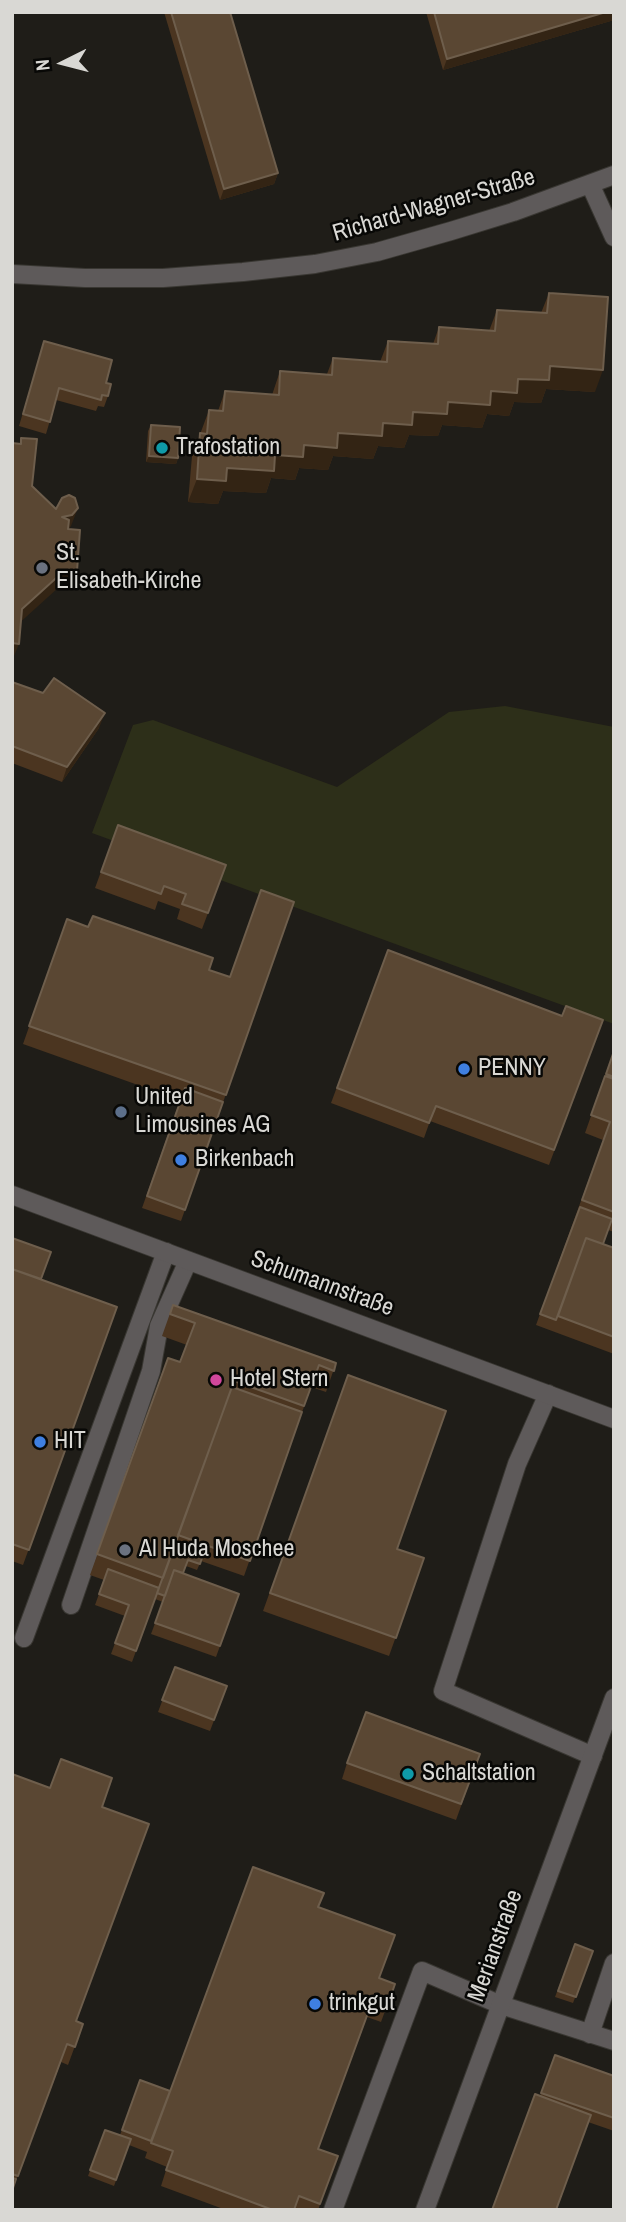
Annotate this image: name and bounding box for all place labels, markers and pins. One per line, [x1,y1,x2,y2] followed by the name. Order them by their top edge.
[176,434,280,462] place label: Trafostation
[154,440,170,456] marker: Trafostation
[56,540,201,596] place label: St. Elisabeth-Kirche
[34,560,50,576] marker: St. Elisabeth-Kirche
[478,1055,546,1083] place label: PENNY
[456,1061,472,1077] marker: PENNY
[135,1084,271,1140] place label: United Limousines AG
[113,1104,129,1120] marker: United Limousines AG
[195,1146,295,1174] place label: Birkenbach
[173,1152,189,1168] marker: Birkenbach
[230,1366,328,1394] place label: Hotel Stern
[208,1372,224,1388] marker: Hotel Stern
[54,1428,86,1456] place label: HIT
[32,1434,48,1450] marker: HIT
[139,1536,294,1564] place label: Al Huda Moschee
[117,1542,133,1558] marker: Al Huda Moschee
[422,1760,536,1788] place label: Schaltstation
[400,1766,416,1782] marker: Schaltstation
[329,1990,395,2018] place label: trinkgut
[307,1996,323,2012] marker: trinkgut

